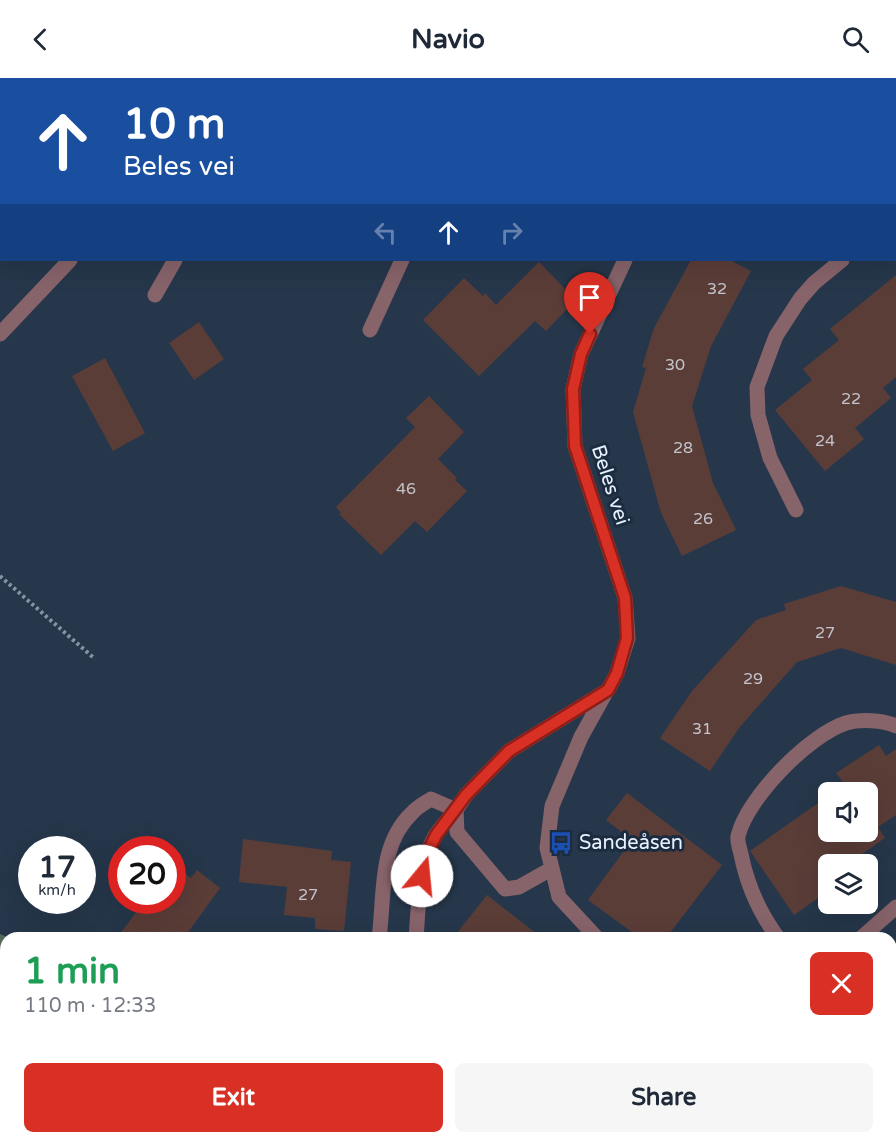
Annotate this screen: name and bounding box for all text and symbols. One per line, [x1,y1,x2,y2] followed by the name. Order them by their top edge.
[24,23,57,56] icon: back
[411,23,485,56] text: Navio
[839,23,872,56] icon: search
[123,99,225,150] text: 10 m
[24,102,102,180] icon: ahead
[123,150,235,183] text: Beles vei
[369,216,402,249] icon: left
[432,216,465,249] icon: ahead
[495,216,528,249] icon: right
[564,272,615,334] pin
[707,279,727,299] house number: 32
[573,281,606,314] icon: arrive
[665,355,685,375] house number: 30
[841,389,861,409] house number: 22
[815,431,835,451] house number: 24
[673,438,693,458] house number: 28
[586,442,634,528] street label: Beles vei
[396,479,416,499] house number: 46
[693,509,713,529] house number: 26
[815,623,835,643] house number: 27
[743,669,763,689] house number: 29
[692,719,712,739] house number: 31
[818,782,878,914] map controls
[818,782,878,842] button: sound
[548,830,574,856] bus stop icon: Sandeåsen
[579,831,683,855] place label: Sandeåsen
[108,836,186,914] speed limit sign: 20
[390,844,454,908] position arrow
[38,849,76,886] text: 17
[818,854,878,914] button: layers
[38,881,76,899] text: km/h
[298,885,318,905] house number: 27
[24,950,120,993] text: 1 min
[810,952,873,1015] button: close
[24,994,156,1018] text: 110 m · 12:33
[24,1063,443,1132] button: Exit
[455,1063,873,1132] button: Share

